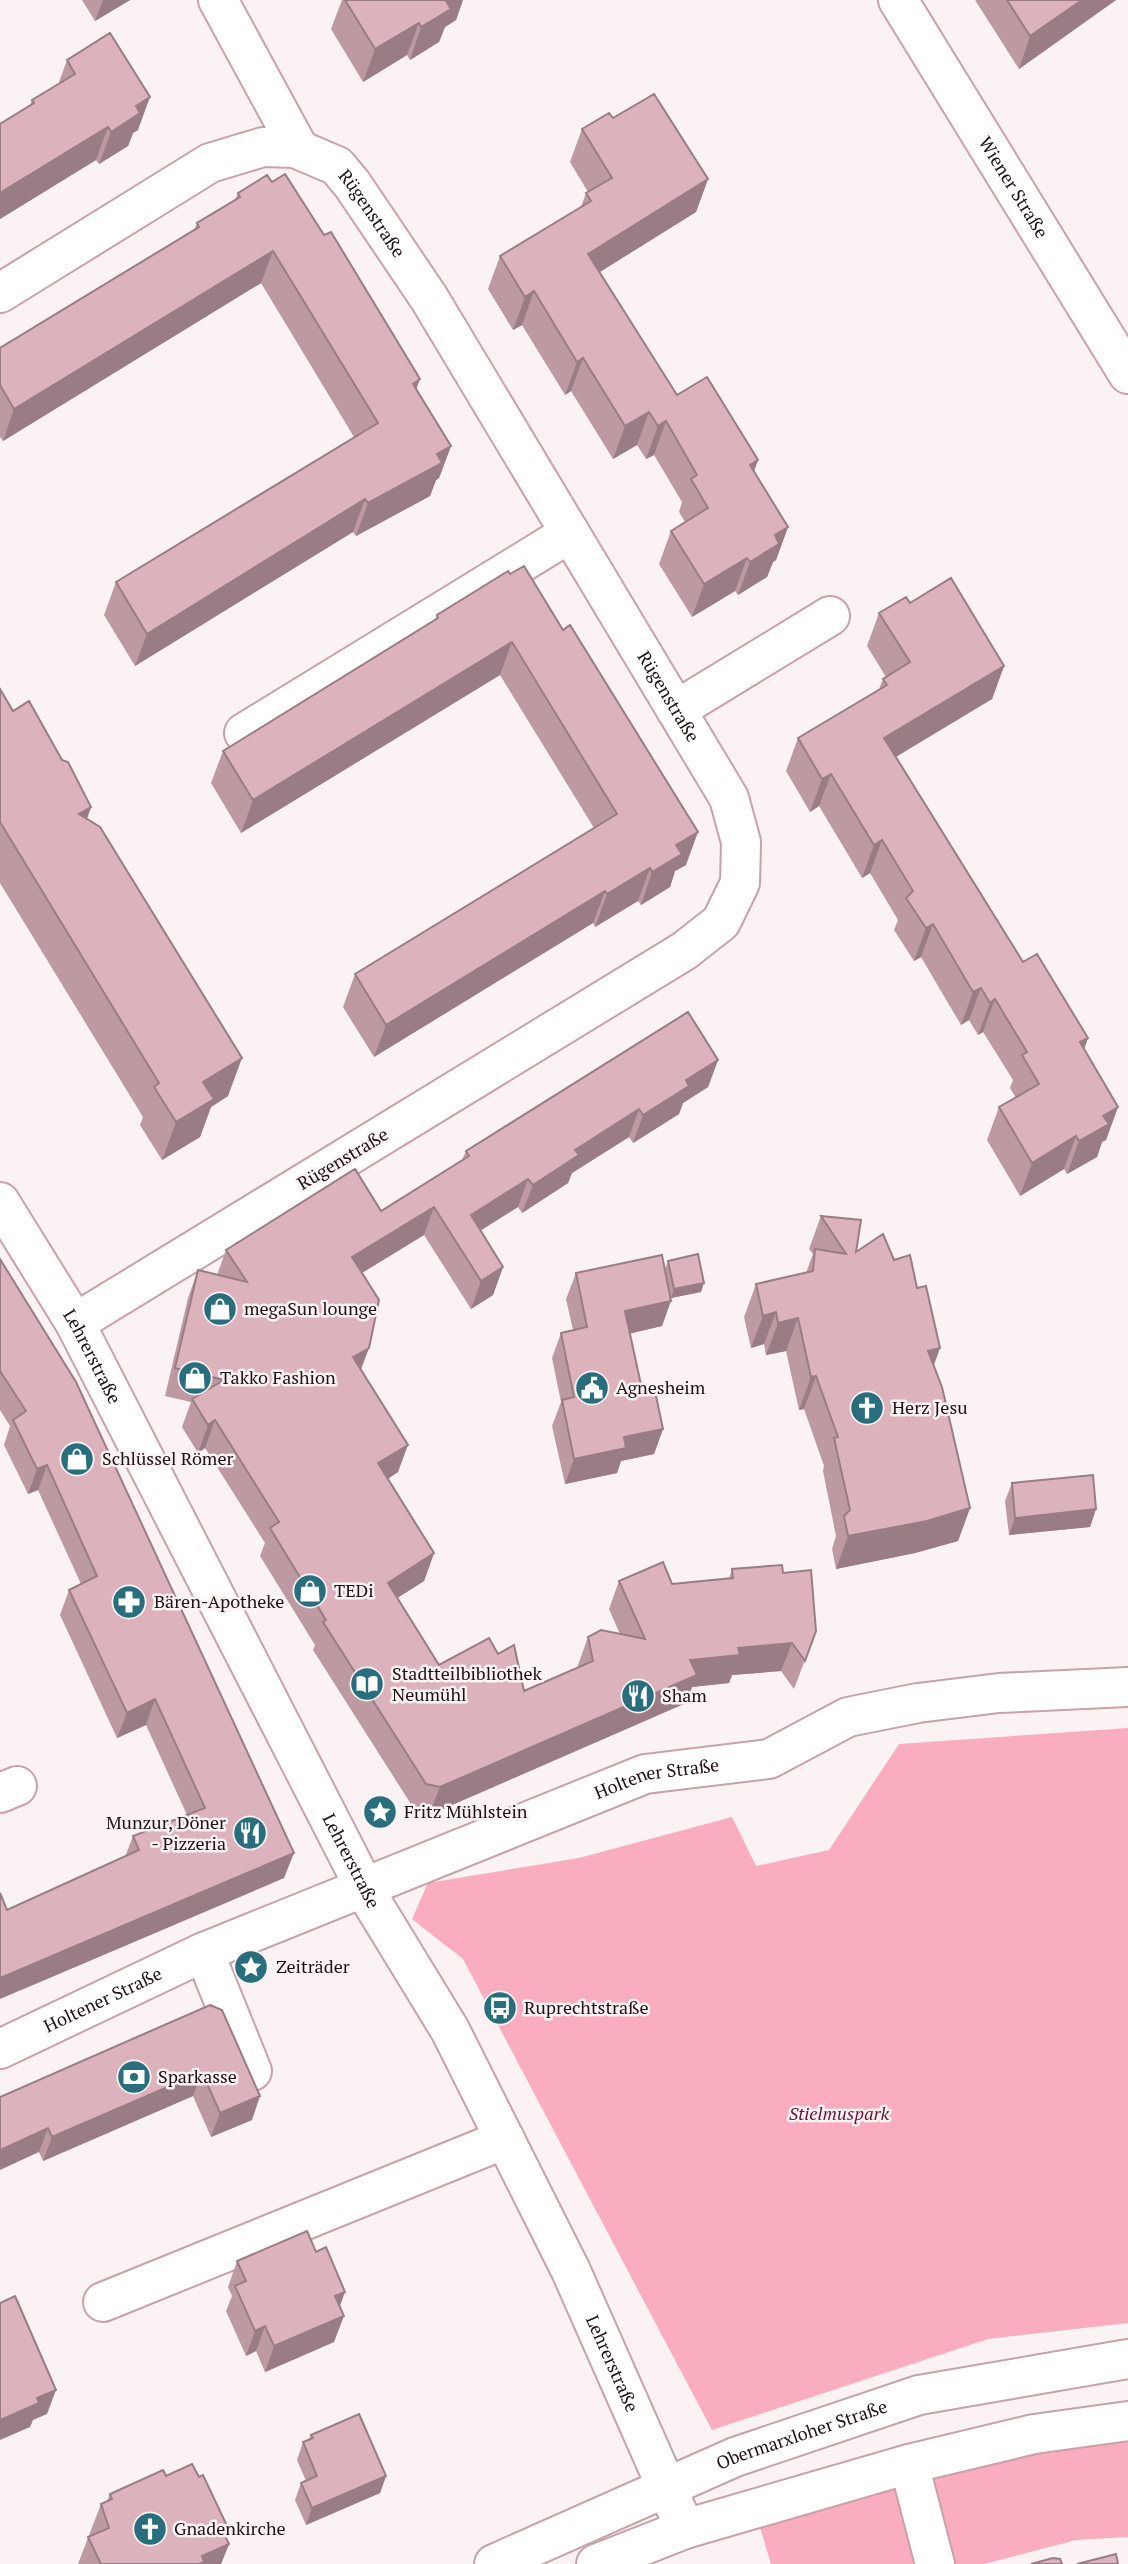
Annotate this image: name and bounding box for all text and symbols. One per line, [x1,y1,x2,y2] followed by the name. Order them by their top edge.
[974,131,1055,242] street label: Wiener Straße
[334,164,411,262] street label: Rügenstraße
[633,646,706,746] street label: Rügenstraße
[293,1122,392,1195] street label: Rügenstraße
[201,1290,239,1328] shop icon: megaSun lounge
[244,1296,377,1320] place label: megaSun lounge
[58,1304,127,1408] street label: Lehrerstraße
[176,1359,214,1397] shop icon: Takko Fashion
[220,1365,336,1389] place label: Takko Fashion
[573,1369,611,1407] public building icon: Agnesheim
[616,1375,706,1399] place label: Agnesheim
[848,1389,886,1427] church icon: Herz Jesu
[892,1395,968,1419] place label: Herz Jesu
[58,1440,96,1478] shop icon: Schlüssel Römer
[102,1446,233,1470] place label: Schlüssel Römer
[291,1572,329,1610] shop icon: TEDi
[334,1578,374,1602] place label: TEDi
[110,1583,148,1621] pharmacy icon: Bären-Apotheke
[154,1589,284,1613] place label: Bären-Apotheke
[392,1661,543,1706] place label: Stadtteilbibliothek Neumühl
[348,1665,386,1703] library icon: Stadtteilbibliothek Neumühl
[619,1677,657,1715] restaurant icon: Sham
[662,1683,707,1707] place label: Sham
[590,1752,720,1804] street label: Holtener Straße
[361,1793,399,1831] place icon: Fritz Mühlstein
[404,1799,528,1823] place label: Fritz Mühlstein
[318,1809,386,1912] street label: Lehrerstraße
[106,1810,226,1855] place label: Munzur, Döner - Pizzeria
[231,1814,269,1852] restaurant icon: Munzur, Döner - Pizzeria
[232,1948,270,1986] place icon: Zeiträder
[276,1954,350,1978] place label: Zeiträder
[39,1961,166,2038] street label: Holtener Straße
[481,1989,519,2027] bus stop icon: Ruprechtstraße
[524,1995,649,2019] place label: Ruprechtstraße
[115,2058,153,2096] bank icon: Sparkasse
[158,2064,237,2088] place label: Sparkasse
[789,2101,890,2125] park label: Stielmuspark
[581,2311,645,2415] street label: Lehrerstraße
[712,2394,890,2475] street label: Obermarxloher Straße
[131,2510,169,2548] church icon: Gnadenkirche
[174,2516,286,2540] place label: Gnadenkirche

